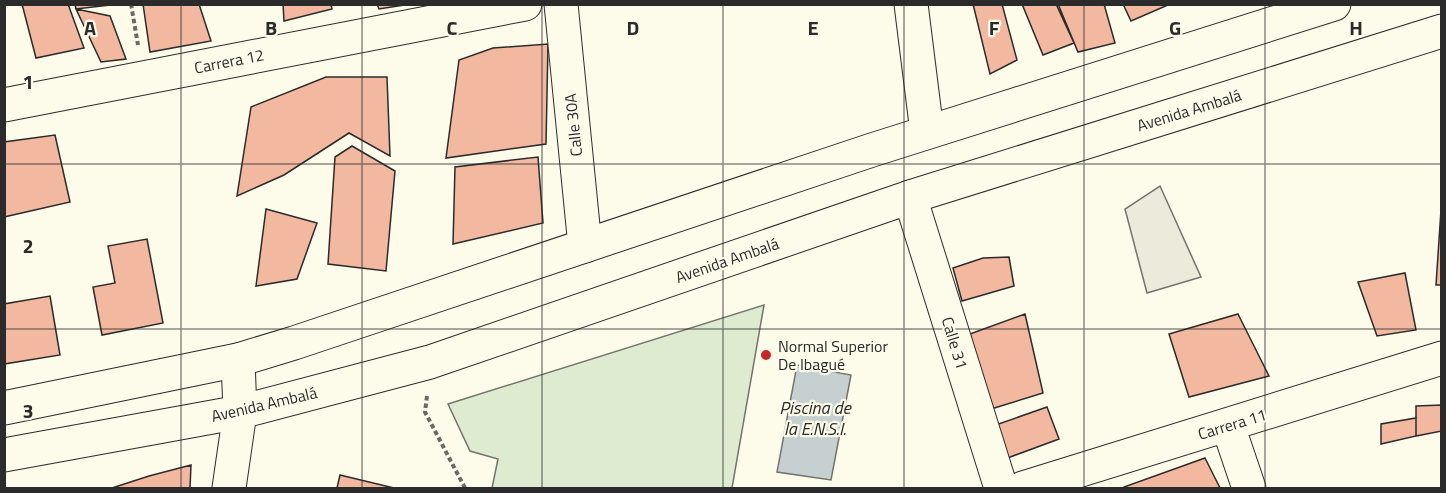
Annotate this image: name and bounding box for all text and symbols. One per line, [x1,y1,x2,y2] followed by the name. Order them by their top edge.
[84,12,96,43] text: A
[265,12,277,43] text: B
[447,12,458,43] text: C
[627,12,639,43] text: D
[807,12,819,43] text: E
[989,12,1000,43] text: F
[1169,12,1181,43] text: G
[1349,12,1363,43] text: H
[192,42,266,80] street label: Carrera 12
[22,66,34,97] text: 1
[1134,83,1244,137] street label: Avenida Ambalá
[558,92,588,158] street label: Calle 30A
[22,230,34,261] text: 2
[672,231,782,289] street label: Avenida Ambalá
[936,314,974,372] street label: Calle 31
[778,334,888,376] place label: Normal Superior De Ibagué
[759,348,773,362] marker: Normal Superior De Ibagué
[209,380,319,428] street label: Avenida Ambalá
[779,394,852,442] water label: Piscina de la E.N.S.I.
[22,395,34,426] text: 3
[1195,402,1269,446] street label: Carrera 11

